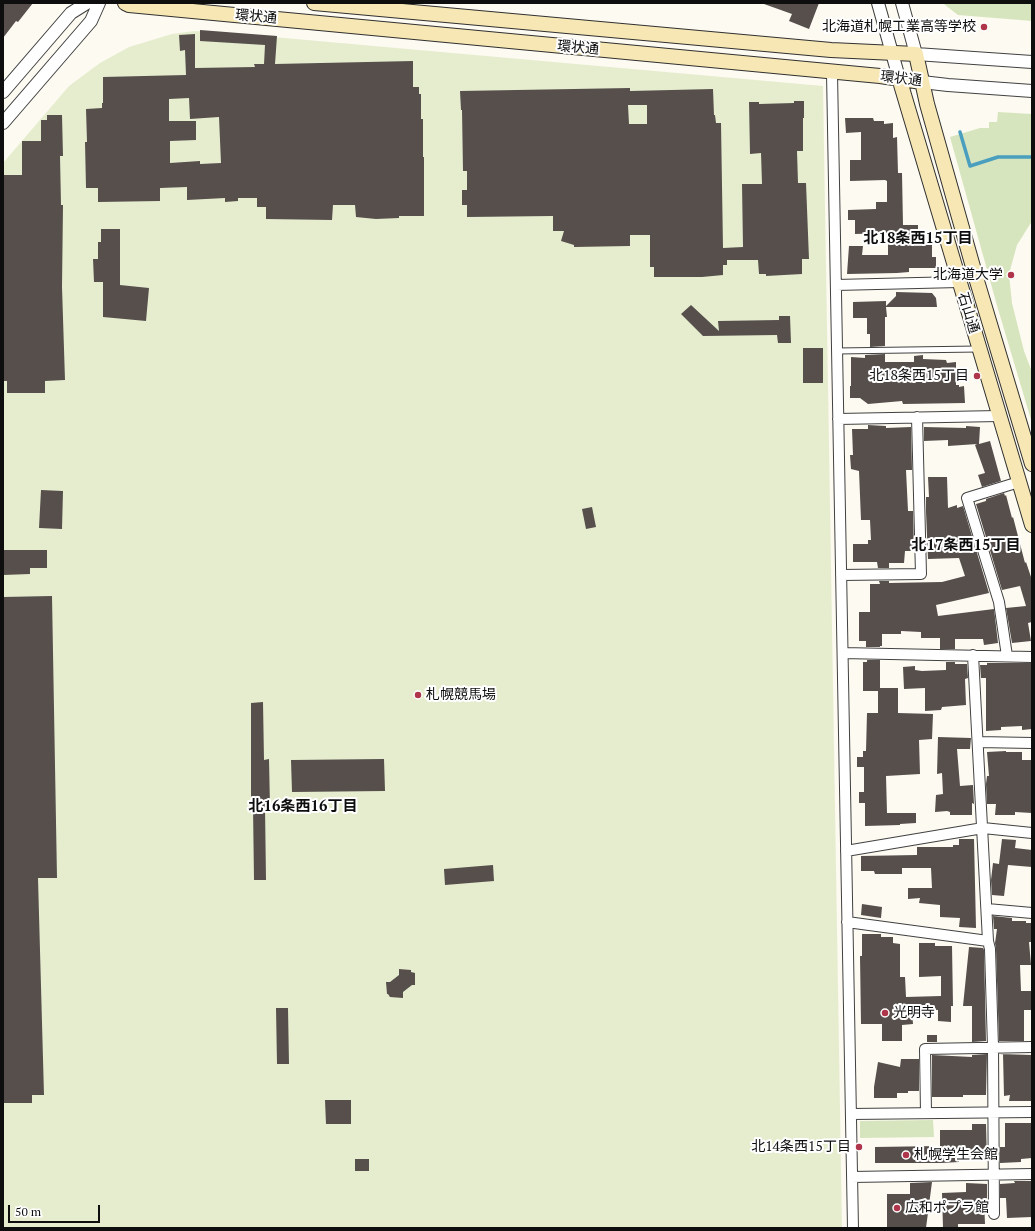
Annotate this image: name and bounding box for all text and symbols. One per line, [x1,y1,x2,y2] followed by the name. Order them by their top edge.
[234,7,278,27] street label: 環状通
[822,19,976,35] place label: 北海道札幌工業高等学校
[979,22,989,32] marker: 北海道札幌工業高等学校
[556,38,600,58] street label: 環状通
[879,68,923,90] street label: 環状通
[864,230,972,248] district label: 北18条西15丁目
[933,267,1003,283] place label: 北海道大学
[1006,270,1016,280] marker: 北海道大学
[954,290,982,336] street label: 石山通
[869,368,969,384] place label: 北18条西15丁目
[972,371,982,381] marker: 北18条西15丁目
[912,537,1020,555] district label: 北17条西15丁目
[426,687,496,703] place label: 札幌競馬場
[413,690,423,700] marker: 札幌競馬場
[249,798,357,816] district label: 北16条西16丁目
[893,1005,935,1021] place label: 光明寺
[880,1008,890,1018] marker: 光明寺
[751,1139,851,1155] place label: 北14条西15丁目
[854,1142,864,1152] marker: 北14条西15丁目
[914,1147,998,1163] place label: 札幌学生会館
[901,1150,911,1160] marker: 札幌学生会館
[10,1197,102,1223] scale bar
[905,1200,989,1216] place label: 広和ポプラ館
[892,1203,902,1213] marker: 広和ポプラ館
[15,1204,41,1219] text: 50 m

